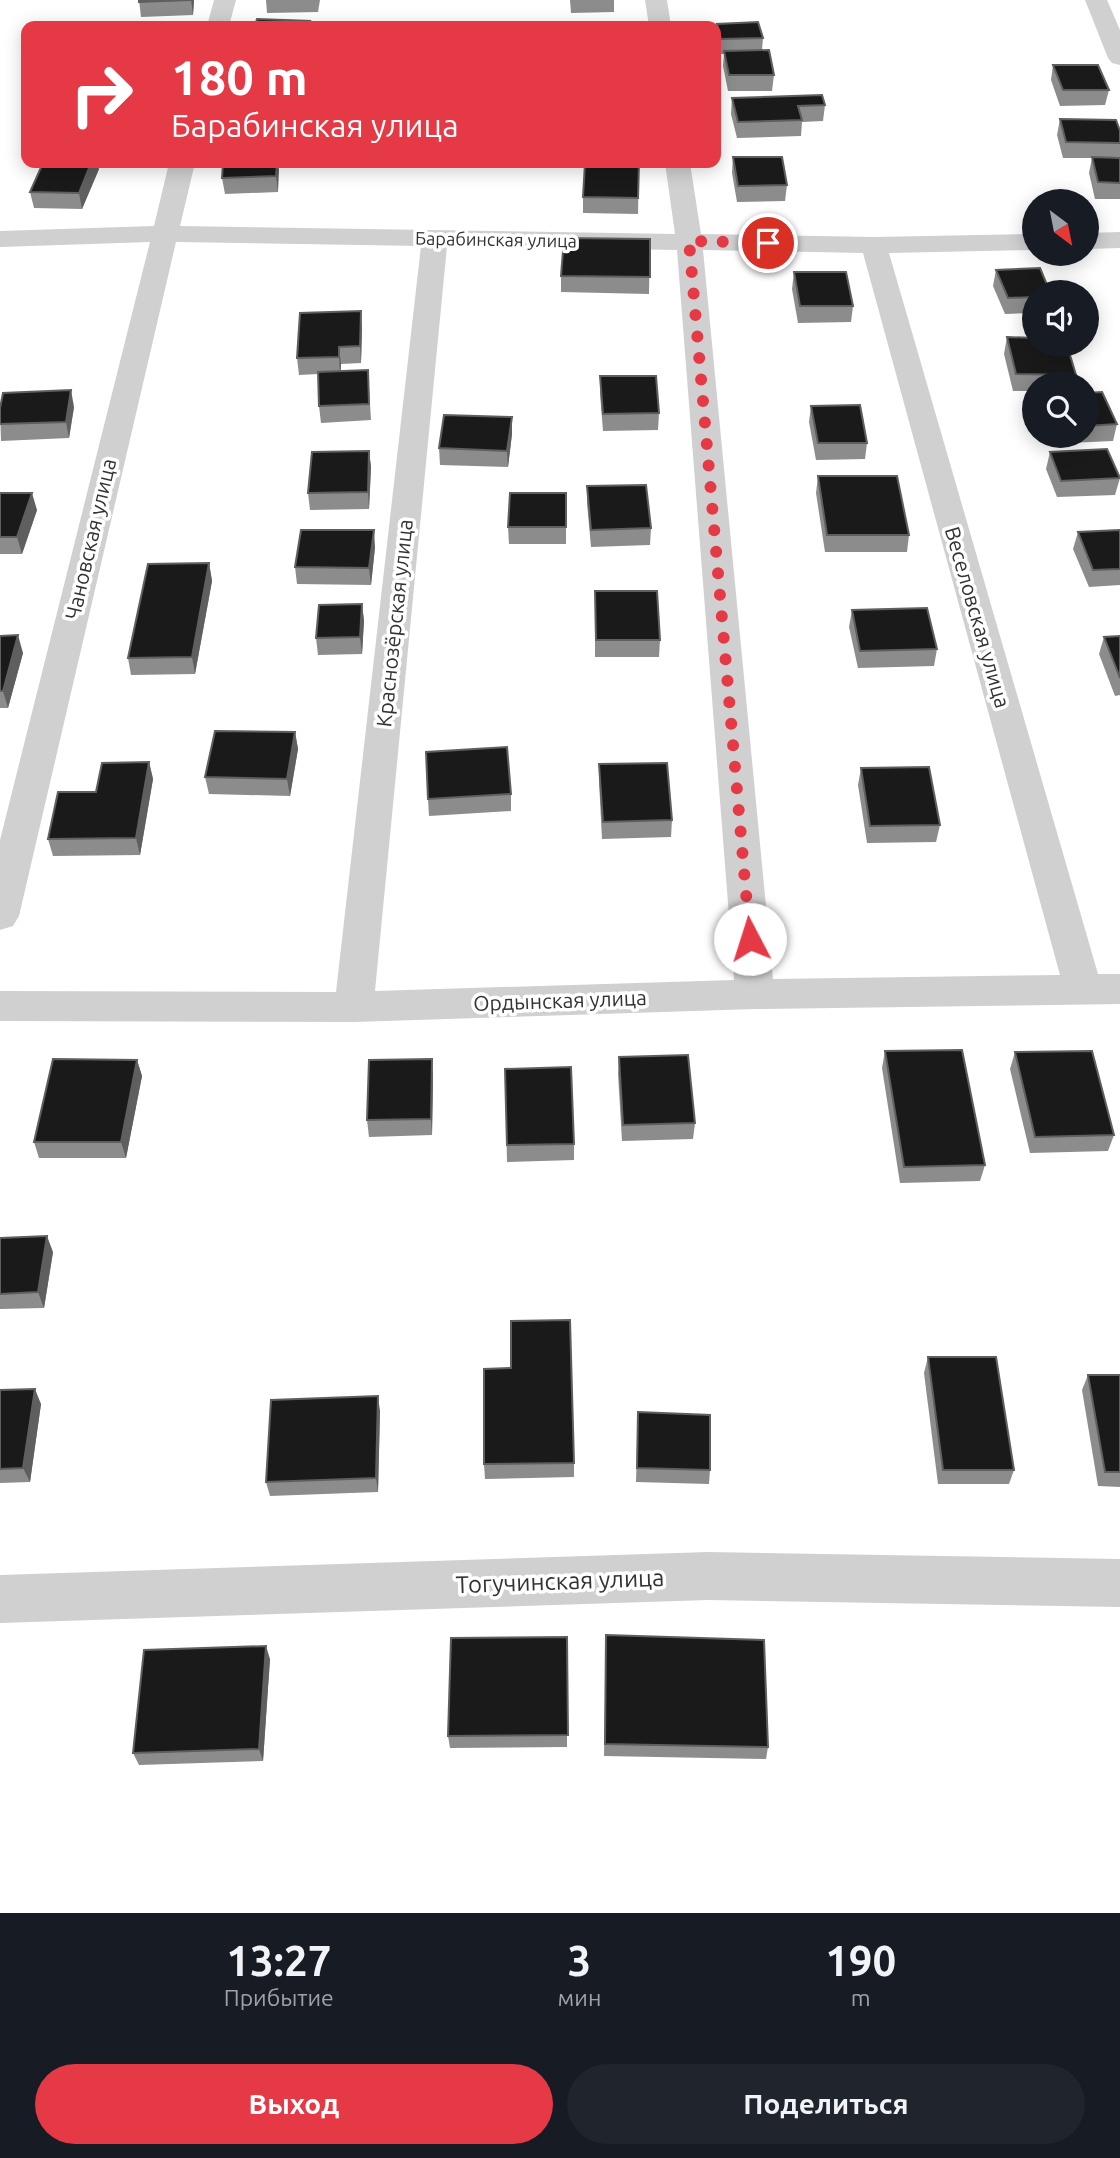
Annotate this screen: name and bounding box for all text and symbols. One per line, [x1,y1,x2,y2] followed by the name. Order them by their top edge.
[56,49,147,140] icon: right
[171,49,308,104] text: 180 m
[171,107,459,143] text: Барабинская улица
[1022,189,1099,266] north arrow
[1022,189,1099,448] map controls
[738,213,798,273] pin
[749,224,787,262] icon: arrive
[415,228,577,250] street label: Барабинская улица
[1022,280,1099,357] button: sound
[1022,371,1099,448] button: search
[60,456,120,622] street label: Чановская улица
[371,518,417,728] street label: Краснозёрская улица
[941,524,1015,710] street label: Веселовская улица
[713,902,787,976] position arrow
[473,985,647,1015] street label: Ордынская улица
[455,1564,665,1598] street label: Тогучинская улица
[226,1937,331,1984] text: 13:27
[568,1937,591,1984] text: 3
[825,1937,896,1984] text: 190
[224,1985,334,2010] text: Прибытие
[558,1985,601,2010] text: мин
[851,1985,871,2010] text: m
[35,2064,553,2144] button: Выход
[567,2064,1085,2144] button: Поделиться

